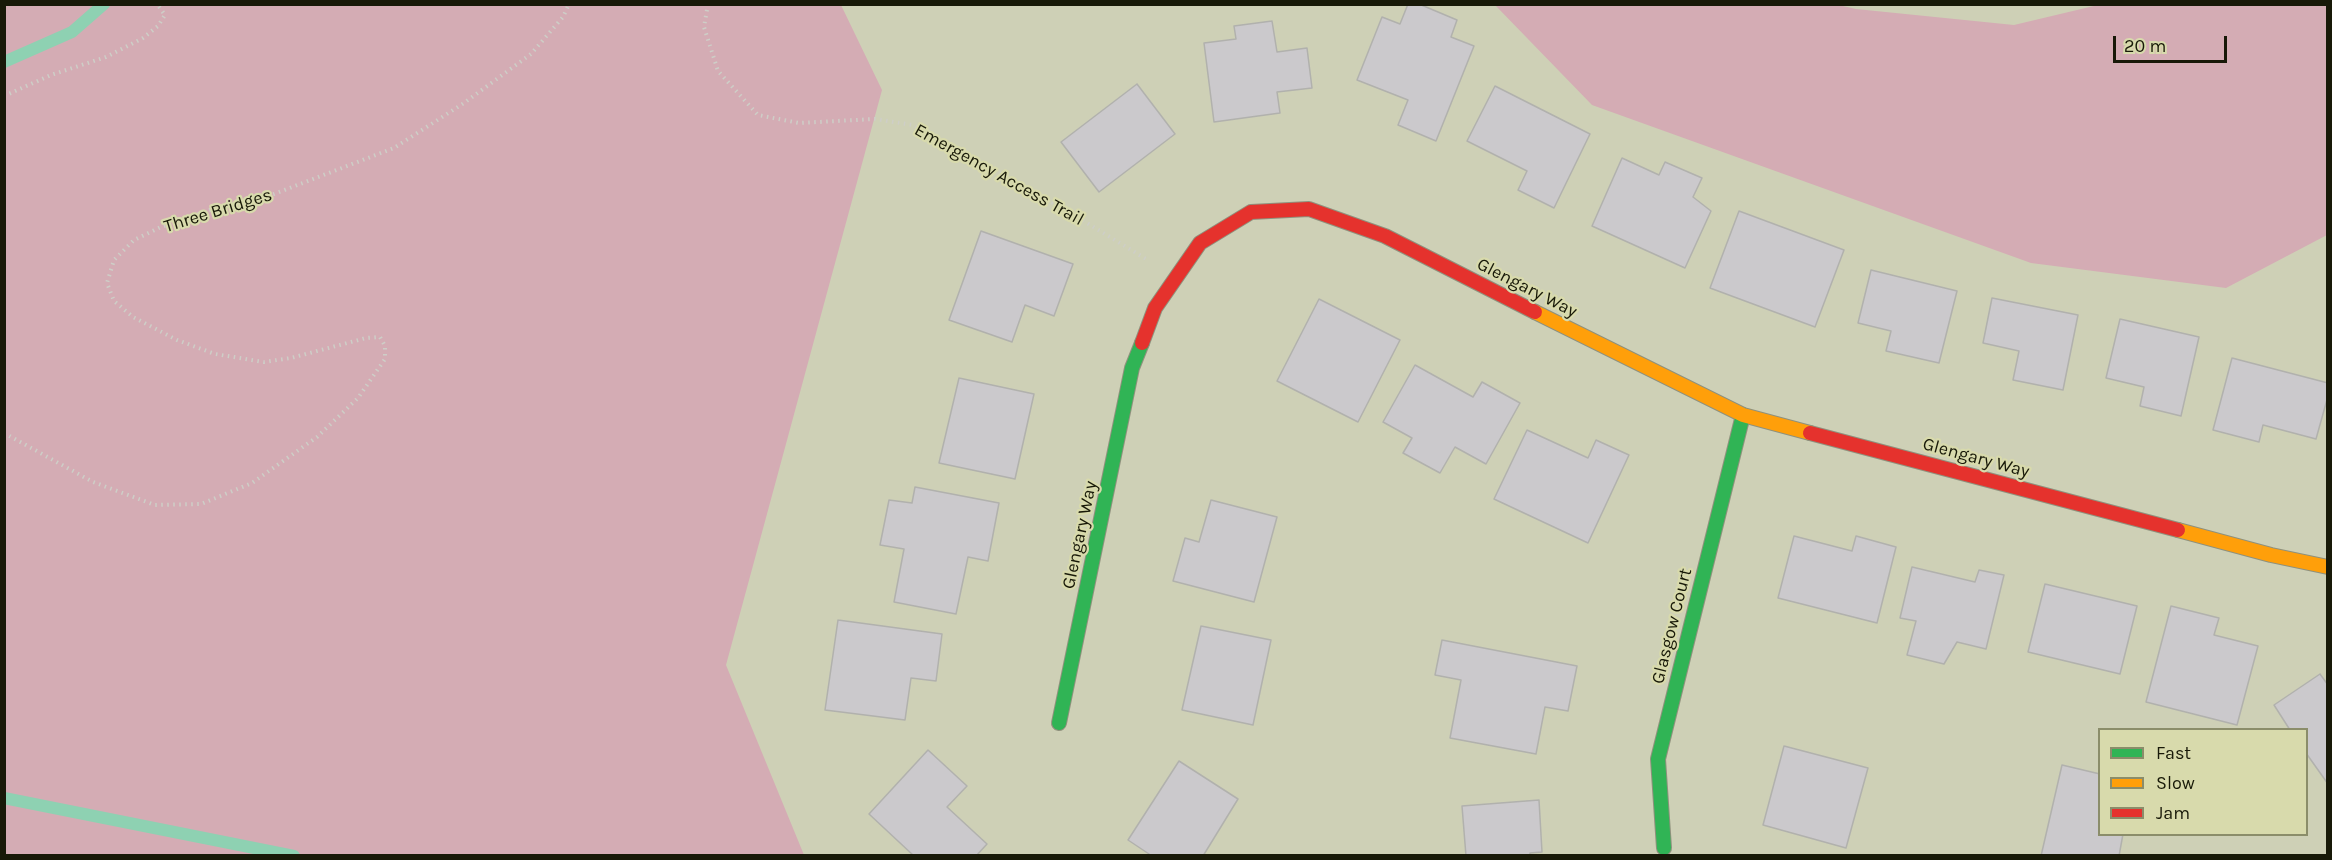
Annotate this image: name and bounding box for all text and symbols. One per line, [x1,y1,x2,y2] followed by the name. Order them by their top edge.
[2116,24,2230,62] scale bar
[2124,35,2166,57] text: 20 m
[910,119,1088,231] street label: Emergency Access Trail
[161,184,275,238] street label: Three Bridges
[1473,253,1581,323] street label: Glengary Way
[1920,433,2032,483] street label: Glengary Way
[1058,479,1102,591] street label: Glengary Way
[1647,566,1697,686] street label: Glasgow Court
[2098,728,2308,836] legend
[2156,742,2191,764] text: Fast
[2156,772,2195,794] text: Slow
[2156,802,2190,824] text: Jam

